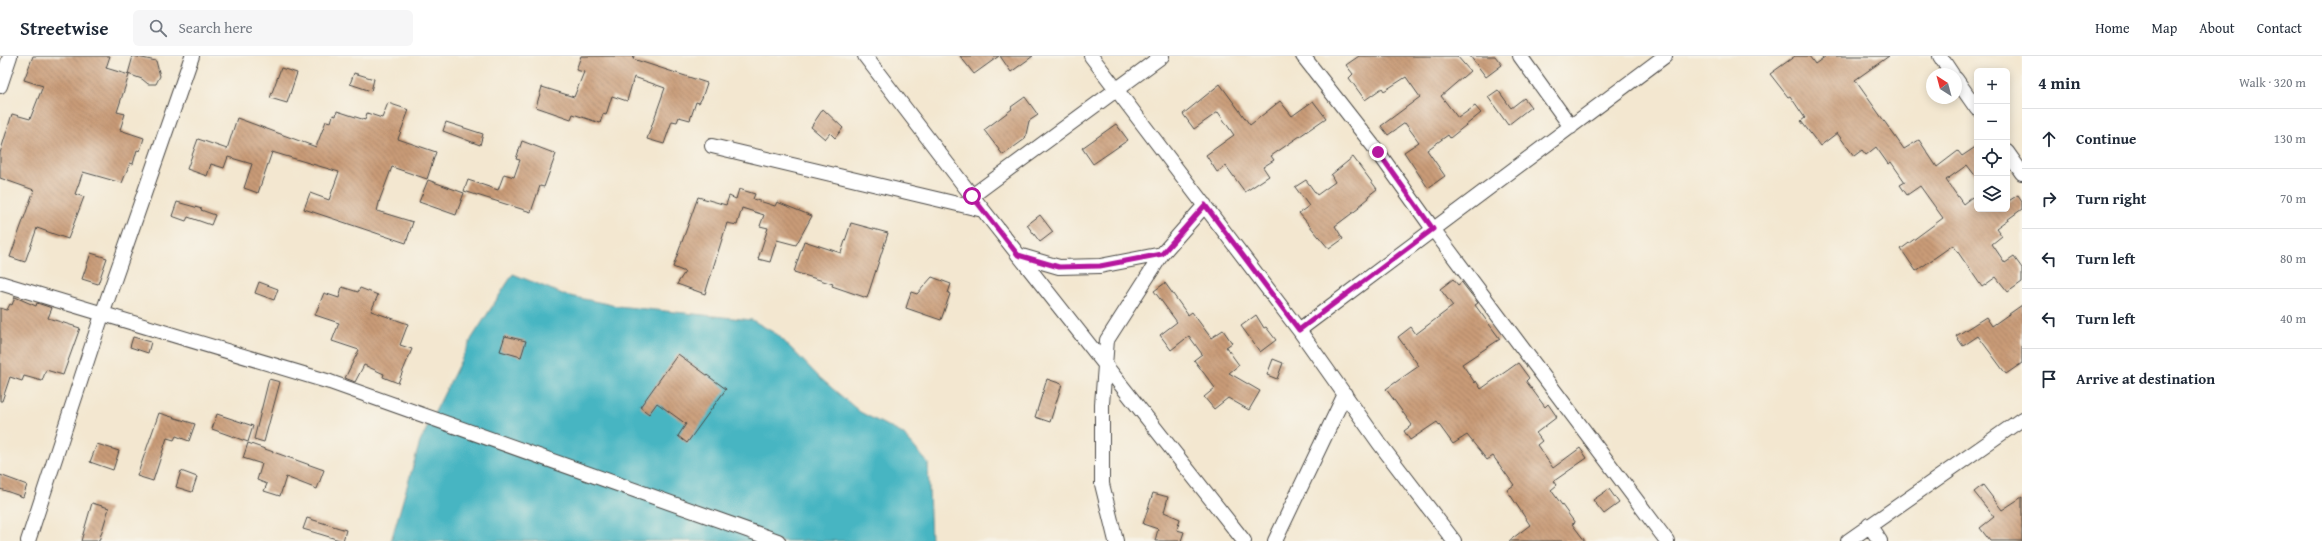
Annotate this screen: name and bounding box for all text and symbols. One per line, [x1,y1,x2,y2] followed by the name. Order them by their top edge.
[133,10,413,46] search box
[20,14,109,42] text: Streetwise
[147,17,169,39] icon: search
[179,17,253,38] text: Search here
[2095,18,2130,38] text: Home
[2152,18,2177,38] text: Map
[2199,18,2235,38] text: About
[2257,18,2302,38] text: Contact
[1926,68,1962,104] north arrow
[1974,68,2010,212] map controls
[1974,68,2010,104] button: +
[2038,70,2080,95] text: 4 min
[2239,73,2306,92] text: Walk · 320 m
[1974,104,2010,140] button: −
[2038,128,2060,150] icon: ahead
[2076,128,2137,149] text: Continue
[2274,129,2306,148] text: 130 m
[1974,140,2010,176] button: locate
[1369,143,1387,161] route end
[1974,176,2010,212] button: layers
[963,187,981,205] route start
[2038,188,2060,210] icon: right
[2076,188,2147,209] text: Turn right
[2280,189,2306,208] text: 70 m
[2038,248,2060,270] icon: left
[2076,248,2135,269] text: Turn left
[2280,249,2306,268] text: 80 m
[2038,308,2060,330] icon: left
[2076,308,2135,329] text: Turn left
[2280,309,2306,328] text: 40 m
[2038,368,2060,390] icon: arrive
[2076,368,2215,389] text: Arrive at destination

